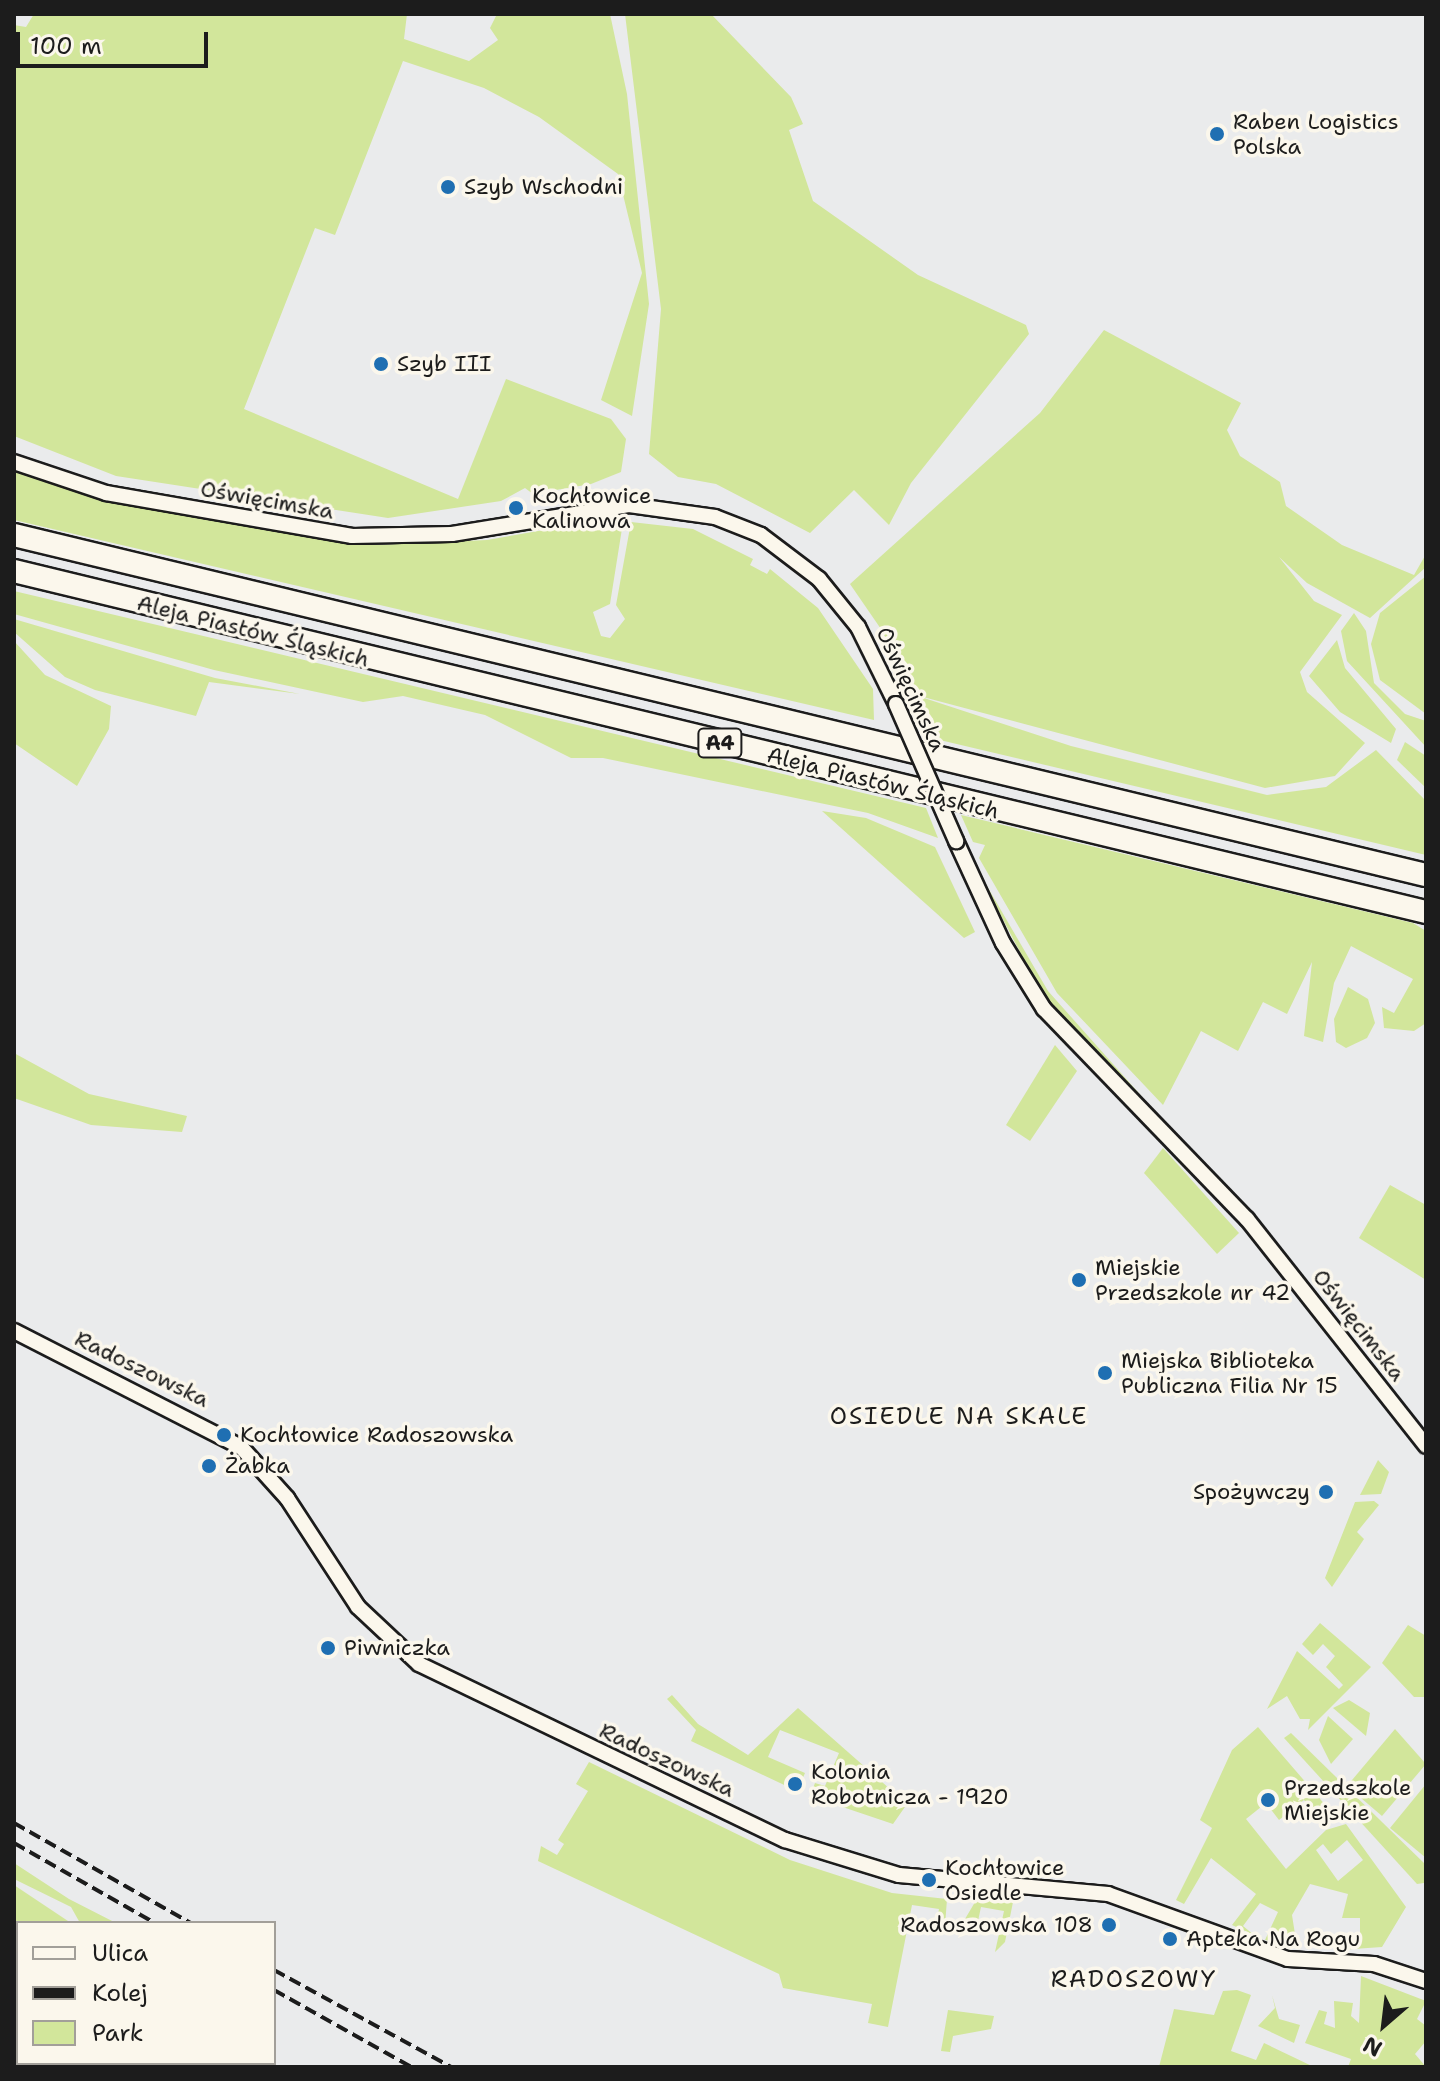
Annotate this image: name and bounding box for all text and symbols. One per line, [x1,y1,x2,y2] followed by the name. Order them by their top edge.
[20,16,212,66] scale bar
[30,30,102,62] text: 100 m
[1233,108,1399,160] place label: Raben Logistics Polska
[1208,125,1226,143] marker: Raben Logistics Polska
[464,174,623,200] place label: Szyb Wschodni
[439,178,457,196] marker: Szyb Wschodni
[397,351,491,377] place label: Szyb III
[372,355,390,373] marker: Szyb III
[198,475,336,525] street label: Oświęcimska
[532,482,652,534] place label: Kochłowice Kalinowa
[507,499,525,517] marker: Kochłowice Kalinowa
[134,589,372,673] street label: Aleja Piastów Śląskich
[871,622,951,756] street label: Oświęcimska
[696,727,744,759] road number: A4
[764,741,1002,825] street label: Aleja Piastów Śląskich
[1095,1254,1290,1306] place label: Miejskie Przedszkole nr 42
[1307,1264,1411,1386] street label: Oświęcimska
[1070,1271,1088,1289] marker: Miejskie Przedszkole nr 42
[71,1325,213,1413] street label: Radoszowska
[1121,1347,1338,1398] place label: Miejska Biblioteka Publiczna Filia Nr 15
[1096,1364,1114,1382] marker: Miejska Biblioteka Publiczna Filia Nr 15
[830,1403,1088,1431] district label: OSIEDLE NA SKALE
[240,1422,513,1448] place label: Kochłowice Radoszowska
[215,1426,233,1444] marker: Kochłowice Radoszowska
[225,1453,290,1479] place label: Żabka
[200,1457,218,1475] marker: Żabka
[1193,1479,1310,1505] place label: Spożywczy
[1317,1483,1335,1501] marker: Spożywczy
[344,1635,450,1661] place label: Piwniczka
[319,1639,337,1657] marker: Piwniczka
[595,1717,739,1803] street label: Radoszowska
[811,1758,1009,1810] place label: Kolonia Robotnicza - 1920
[1284,1774,1412,1826] place label: Przedszkole Miejskie
[786,1775,804,1793] marker: Kolonia Robotnicza - 1920
[1259,1791,1277,1809] marker: Przedszkole Miejskie
[945,1854,1065,1906] place label: Kochłowice Osiedle
[920,1871,938,1889] marker: Kochłowice Osiedle
[900,1912,1093,1938] place label: Radoszowska 108
[1100,1916,1118,1934] marker: Radoszowska 108
[16,1921,276,2065] legend
[1186,1926,1360,1952] place label: Apteka Na Rogu
[1161,1930,1179,1948] marker: Apteka Na Rogu
[92,1937,148,1969] text: Ulica
[1051,1966,1217,1994] district label: RADOSZOWY
[92,1977,148,2009] text: Kolej
[1344,1985,1424,2065] north arrow
[92,2017,144,2049] text: Park
[1358,2030,1387,2064] text: N

